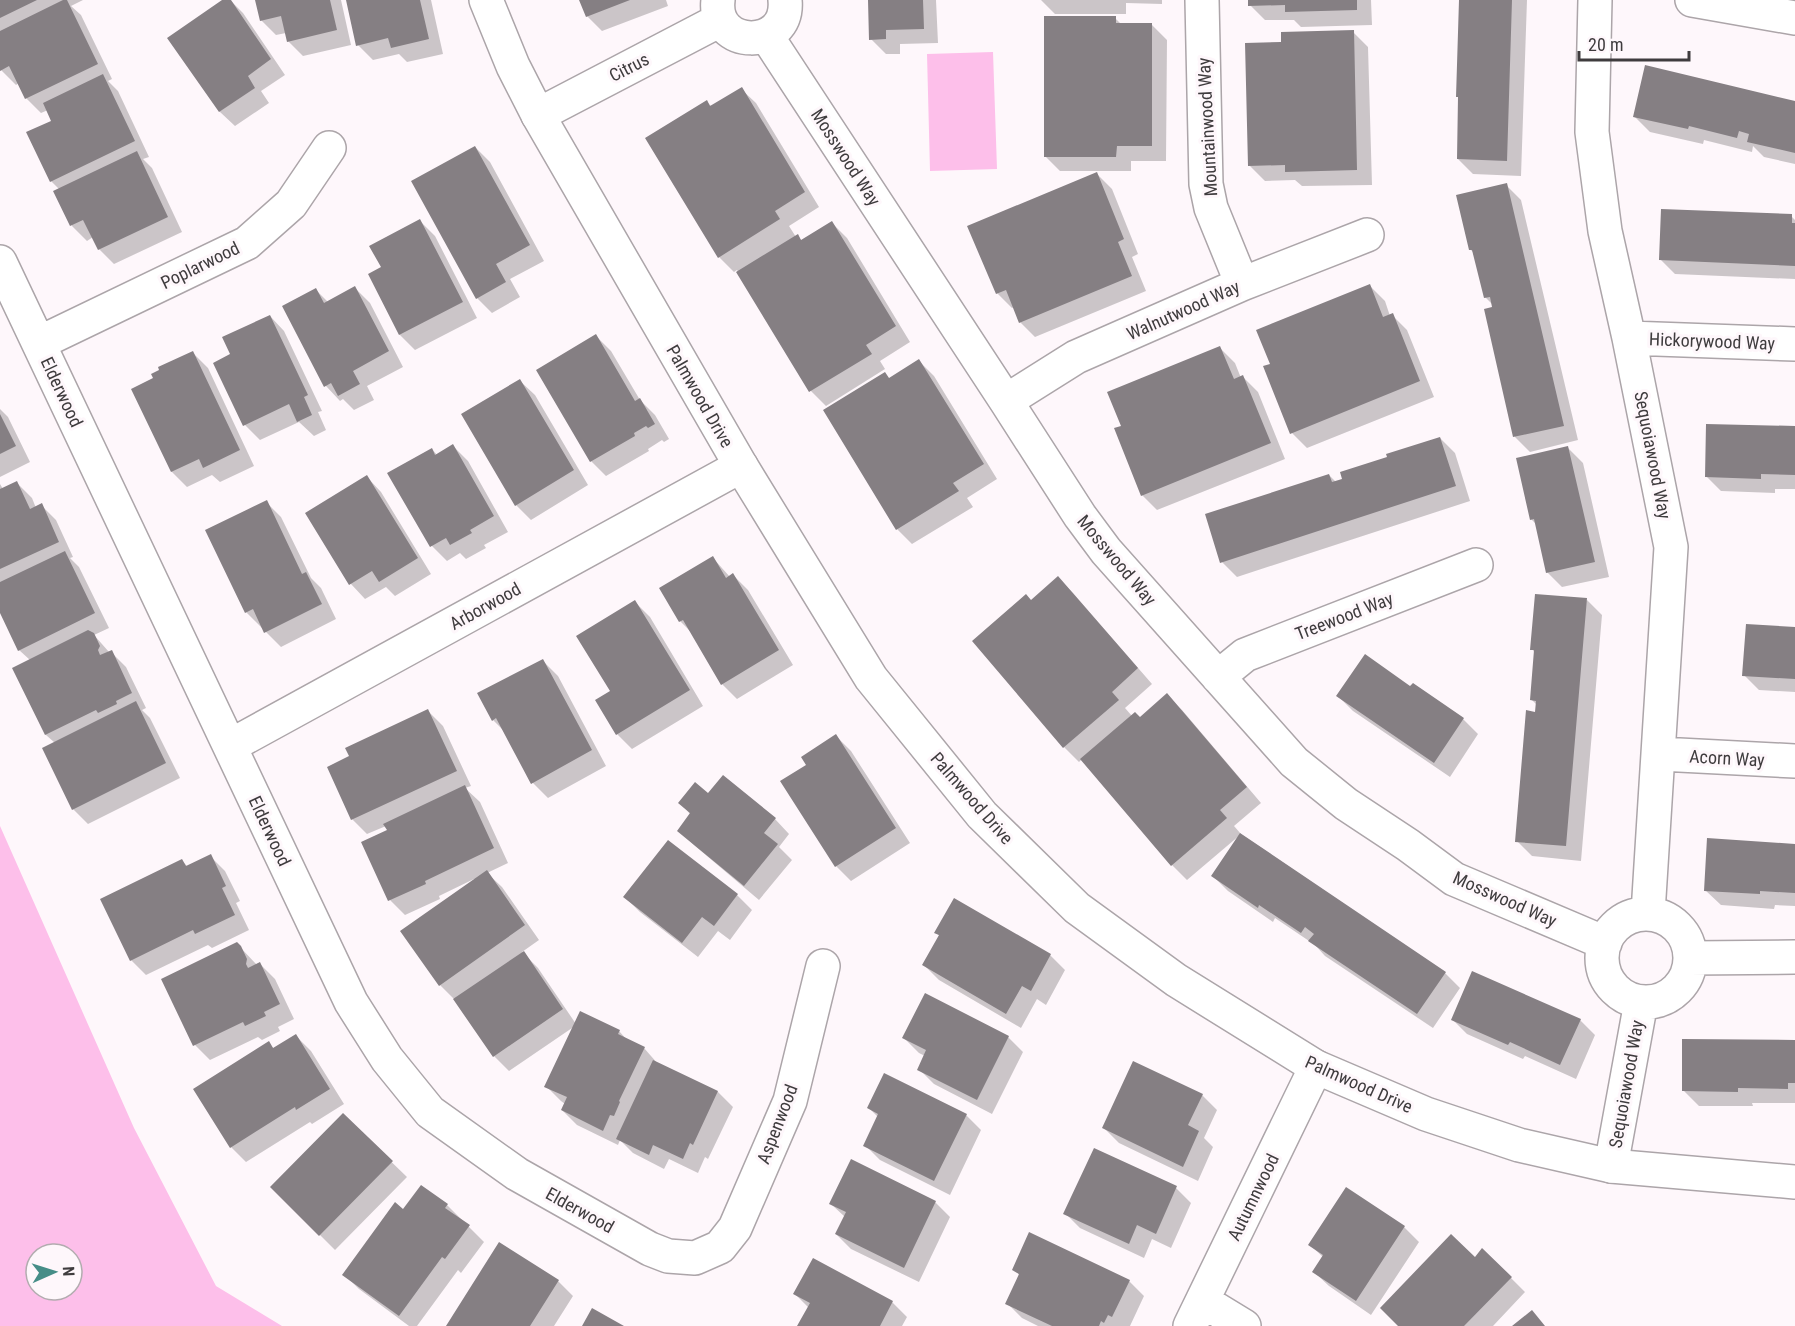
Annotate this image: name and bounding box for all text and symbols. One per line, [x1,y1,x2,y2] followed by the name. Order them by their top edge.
[1579,24,1688,62] scale bar
[1588,34,1623,55] text: 20 m
[605,48,653,86] street label: Citrus
[1193,57,1221,197] street label: Mountainwood Way
[807,105,885,210] street label: Mosswood Way
[157,237,243,293] street label: Poplarwood
[1123,276,1243,344] street label: Walnutwood Way
[1649,328,1776,354] street label: Hickorywood Way
[662,341,738,451] street label: Palmwood Drive
[37,354,87,430] street label: Elderwood
[1630,389,1676,521] street label: Sequoiawood Way
[1073,511,1161,610] street label: Mosswood Way
[446,578,524,634] street label: Arborwood
[1292,588,1396,644] street label: Treewood Way
[1689,746,1766,770] street label: Acorn Way
[926,748,1018,848] street label: Palmwood Drive
[245,793,295,869] street label: Elderwood
[1450,867,1561,931] street label: Mosswood Way
[1604,1018,1648,1150] street label: Sequoiawood Way
[1302,1051,1416,1117] street label: Palmwood Drive
[752,1081,802,1167] street label: Aspenwood
[1223,1150,1283,1244] street label: Autumnwood
[542,1183,618,1237] street label: Elderwood
[24,1242,84,1302] north arrow
[59,1266,78,1277] text: N

